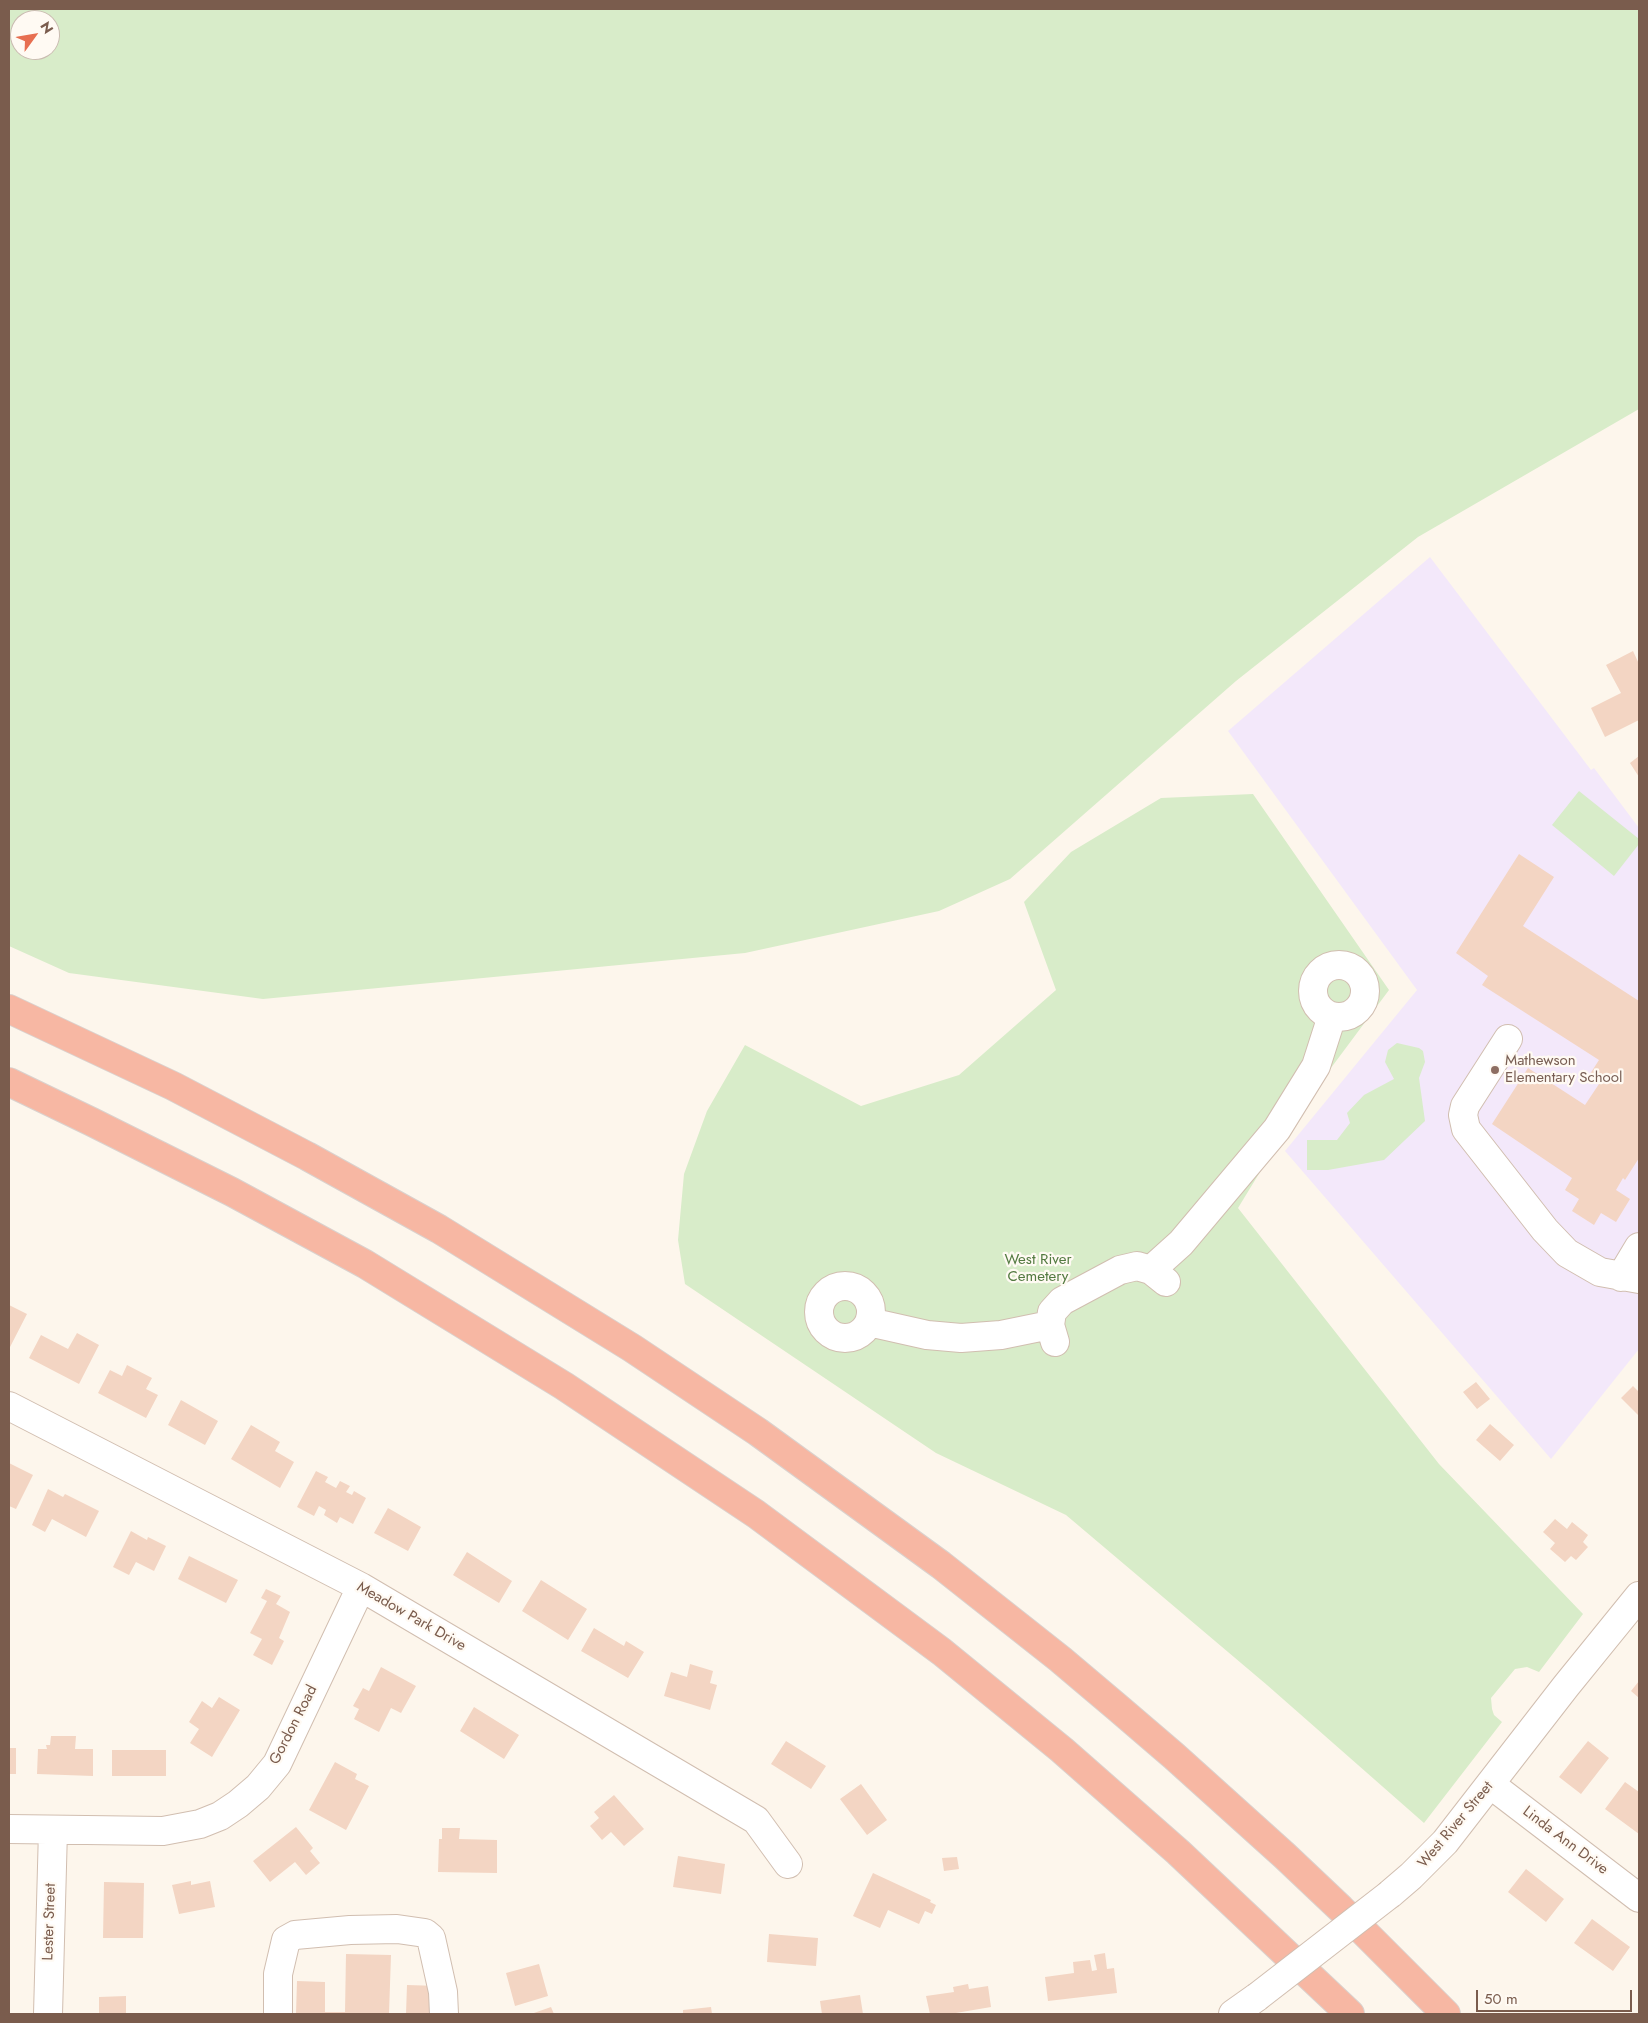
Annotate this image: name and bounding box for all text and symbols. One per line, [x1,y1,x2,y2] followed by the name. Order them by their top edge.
[10,10,60,60] north arrow
[35,18,58,38] text: N
[1505,1052,1622,1087] place label: Mathewson Elementary School
[1489,1064,1501,1076] marker: Mathewson Elementary School
[1004,1251,1072,1286] park label: West River Cemetery
[353,1578,469,1656] street label: Meadow Park Drive
[266,1682,322,1768] street label: Gordon Road
[1415,1778,1497,1872] street label: West River Street
[1519,1803,1611,1879] street label: Linda Ann Drive
[40,1883,60,1961] street label: Lester Street
[1478,1980,1634,2012] scale bar
[1484,1988,1518,2010] text: 50 m

